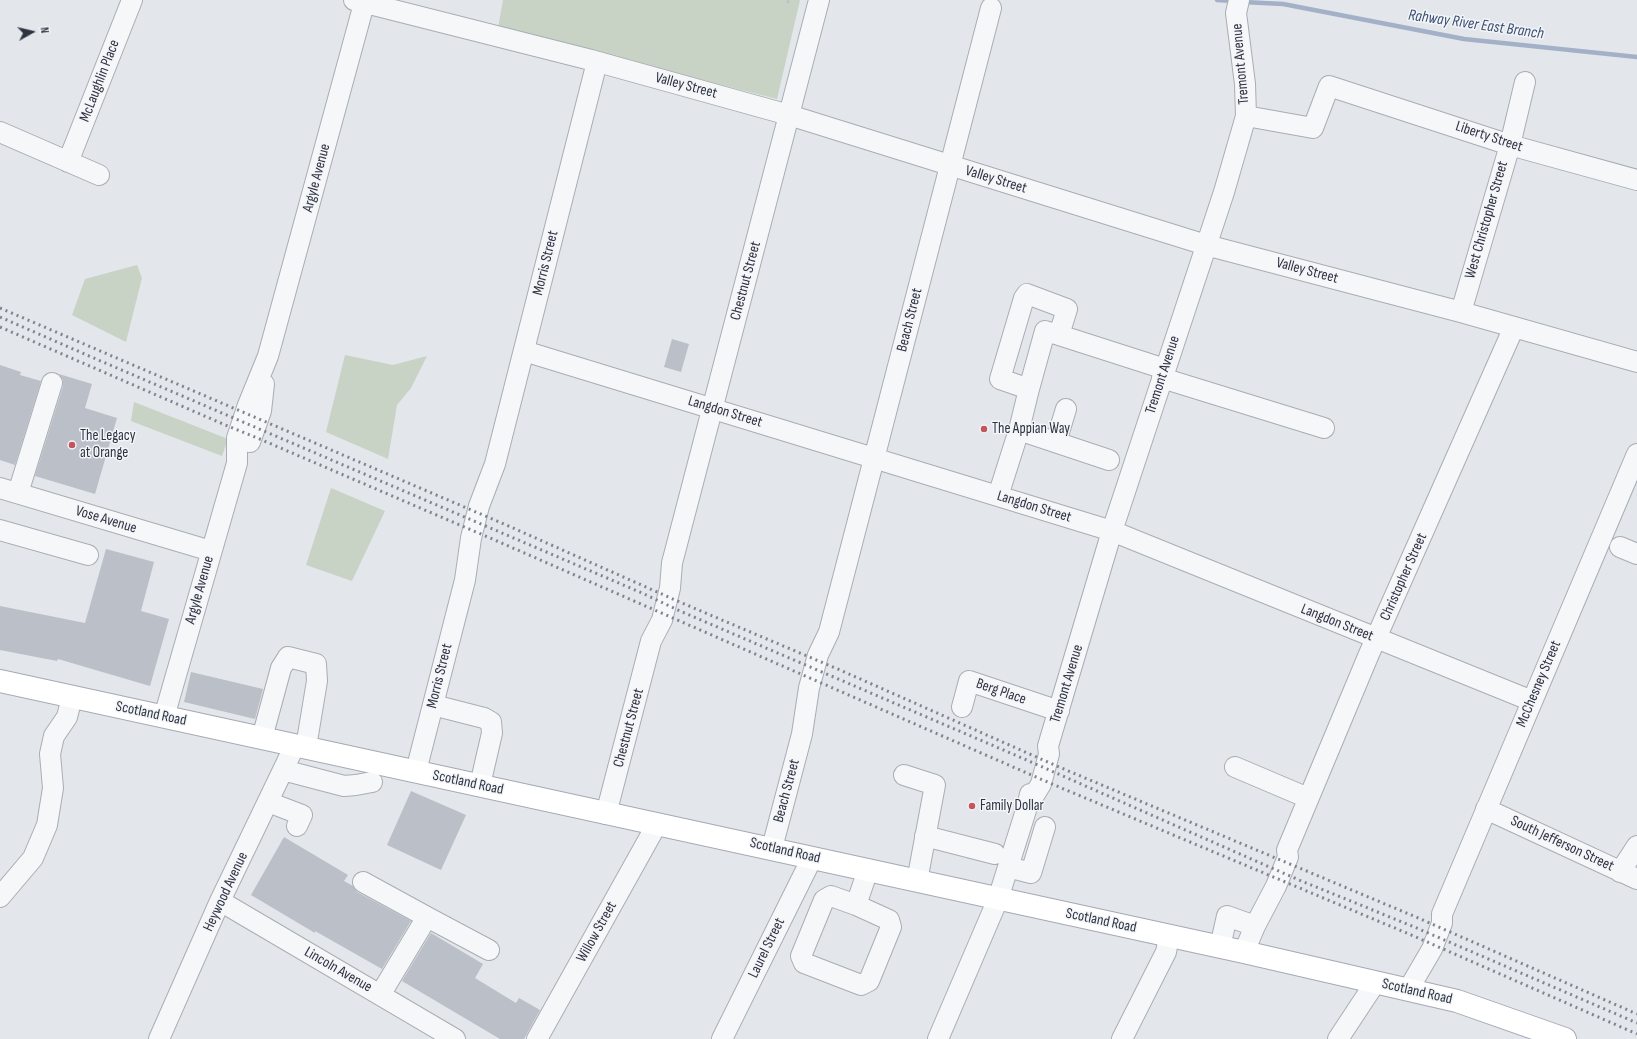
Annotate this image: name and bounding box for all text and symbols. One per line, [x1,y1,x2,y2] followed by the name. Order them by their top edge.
[1407,6,1545,44] water label: Rahway River East Branch
[12,12,52,52] north arrow
[1229,23,1253,105] street label: Tremont Avenue
[38,26,51,34] text: N
[76,37,124,125] street label: McLaughlin Place
[653,69,719,103] street label: Valley Street
[1453,118,1525,156] street label: Liberty Street
[299,142,335,214] street label: Argyle Avenue
[1462,159,1512,281] street label: West Christopher Street
[963,162,1029,198] street label: Valley Street
[529,229,563,297] street label: Morris Street
[727,240,765,322] street label: Chestnut Street
[1274,254,1340,288] street label: Valley Street
[893,286,927,354] street label: Beach Street
[1142,334,1184,416] street label: Tremont Avenue
[686,392,764,432] street label: Langdon Street
[992,420,1070,438] place label: The Appian Way
[979,424,989,434] marker: The Appian Way
[80,427,135,462] place label: The Legacy at Orange
[67,440,77,450] marker: The Legacy at Orange
[995,487,1073,527] street label: Langdon Street
[73,502,139,538] street label: Vose Avenue
[1377,530,1431,624] street label: Christopher Street
[182,554,218,626] street label: Argyle Avenue
[1298,600,1376,646] street label: Langdon Street
[1513,638,1565,730] street label: McChesney Street
[423,642,457,710] street label: Morris Street
[1047,643,1087,725] street label: Tremont Avenue
[974,675,1028,709] street label: Berg Place
[610,687,648,769] street label: Chestnut Street
[114,698,188,730] street label: Scotland Road
[770,757,804,825] street label: Beach Street
[431,767,505,799] street label: Scotland Road
[980,797,1044,815] place label: Family Dollar
[967,801,977,811] marker: Family Dollar
[1508,812,1616,876] street label: South Jefferson Street
[748,834,822,868] street label: Scotland Road
[200,849,252,935] street label: Heywood Avenue
[573,898,621,966] street label: Willow Street
[1064,905,1138,937] street label: Scotland Road
[745,915,789,981] street label: Laurel Street
[301,943,375,997] street label: Lincoln Avenue
[1380,975,1454,1009] street label: Scotland Road

